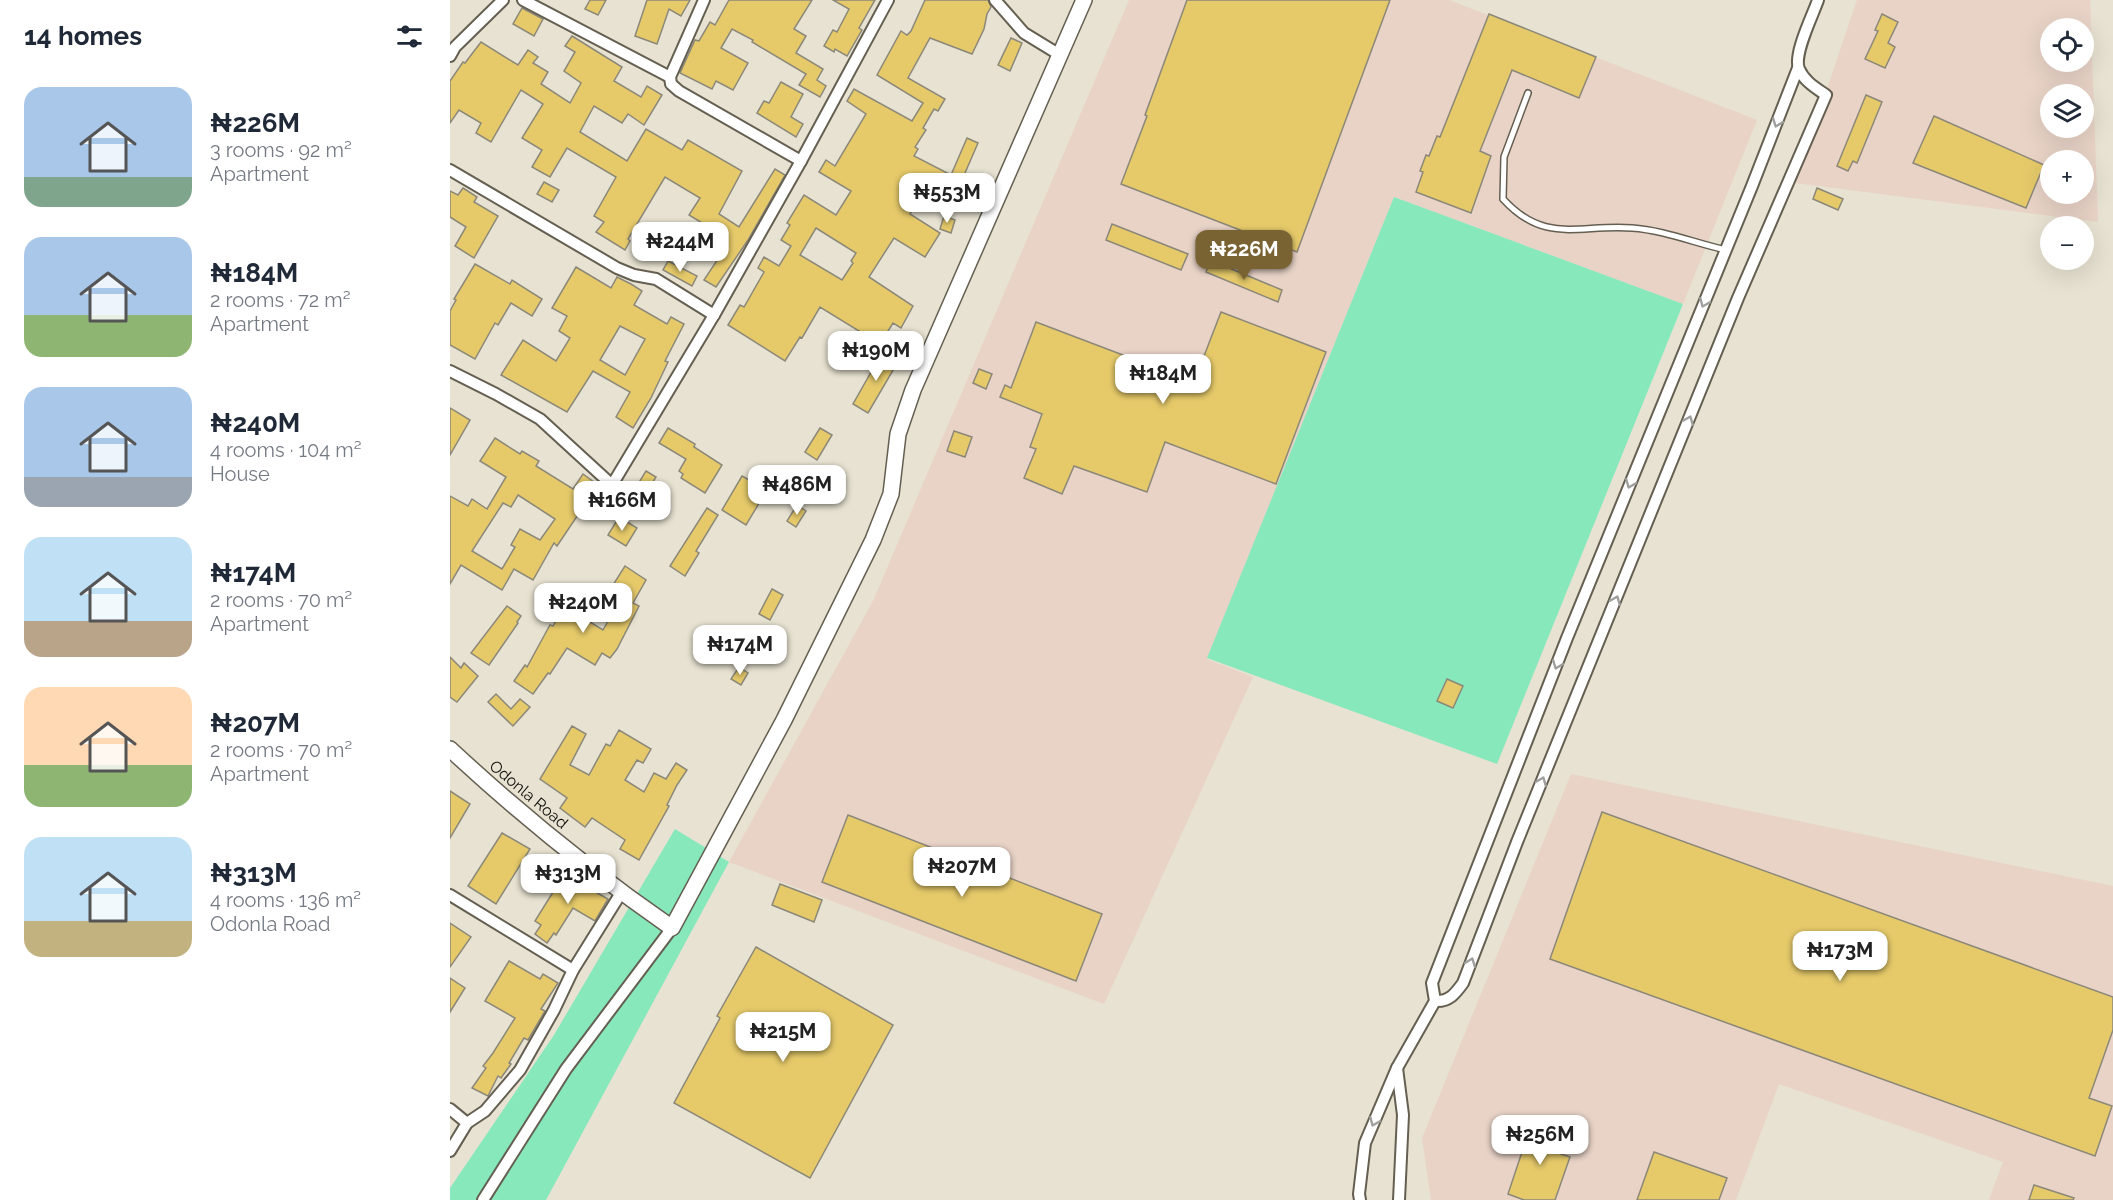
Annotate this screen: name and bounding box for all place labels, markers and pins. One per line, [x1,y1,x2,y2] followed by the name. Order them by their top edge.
[905,173,989,224] pin: ₦553M
[638,222,722,273] pin: ₦244M
[1202,230,1286,281] pin: ₦226M
[834,331,918,382] pin: ₦190M
[1121,354,1205,405] pin: ₦184M
[755,465,839,516] pin: ₦486M
[580,481,664,532] pin: ₦166M
[541,583,625,634] pin: ₦240M
[698,625,782,676] pin: ₦174M
[920,847,1004,898] pin: ₦207M
[526,854,610,905] pin: ₦313M
[1798,931,1882,982] pin: ₦173M
[741,1012,825,1063] pin: ₦215M
[1498,1115,1582,1166] pin: ₦256M

